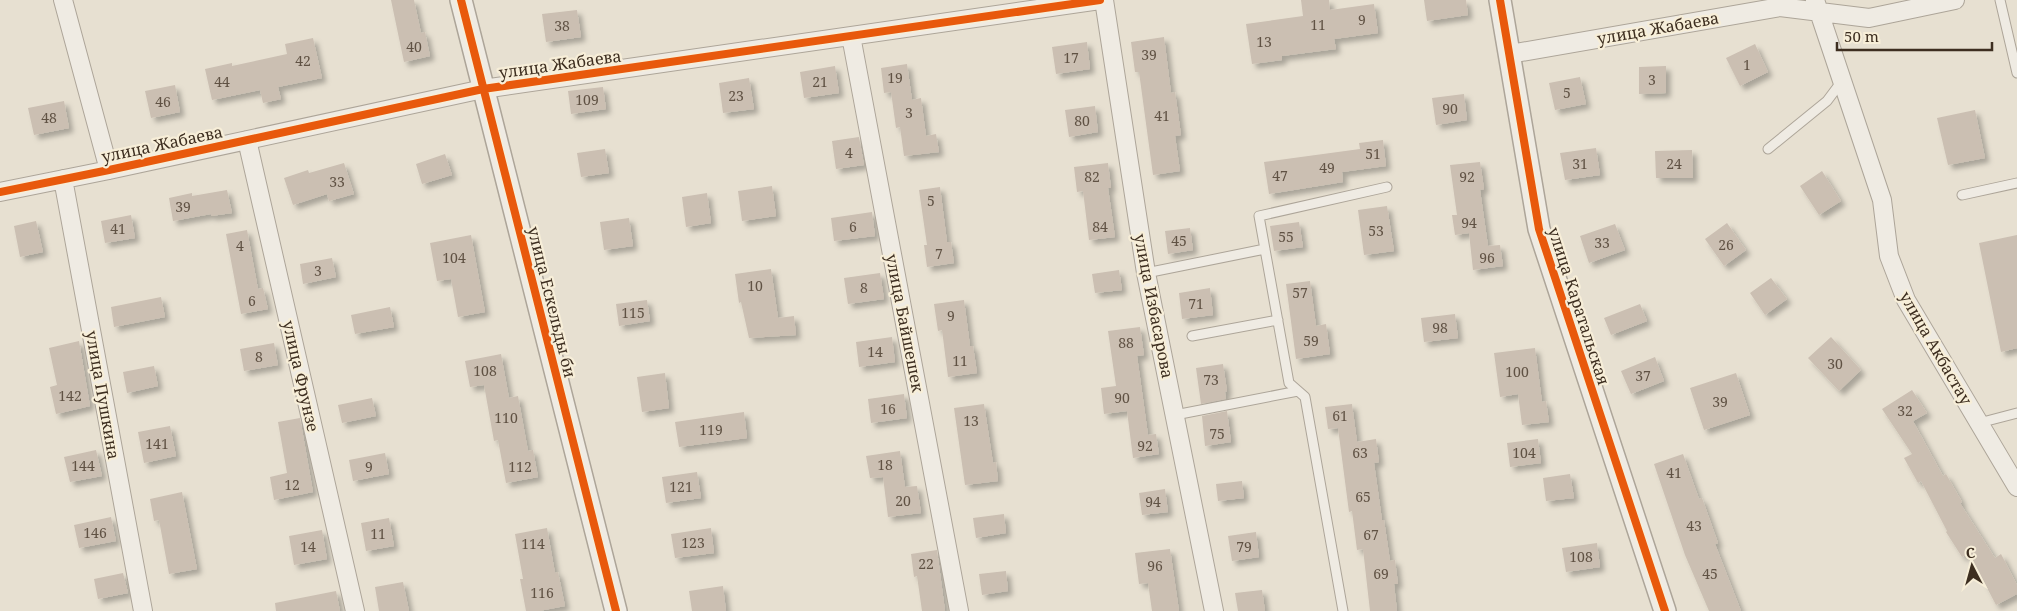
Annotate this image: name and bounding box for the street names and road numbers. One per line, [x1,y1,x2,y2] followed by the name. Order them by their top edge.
[1595,6,1721,50] street label: улица Жабаева
[497,45,623,83] street label: улица Жабаева
[99,120,225,168] street label: улица Жабаева
[523,224,581,380] street label: улица Ескельды би
[1543,224,1615,388] street label: улица Каратальская
[1129,232,1179,380] street label: улица Избасарова
[881,252,929,394] street label: улица Байшешек
[1895,287,1978,409] street label: улица Акбастау
[278,318,324,434] street label: улица Фрунзе
[81,329,125,461] street label: улица Пушкина

